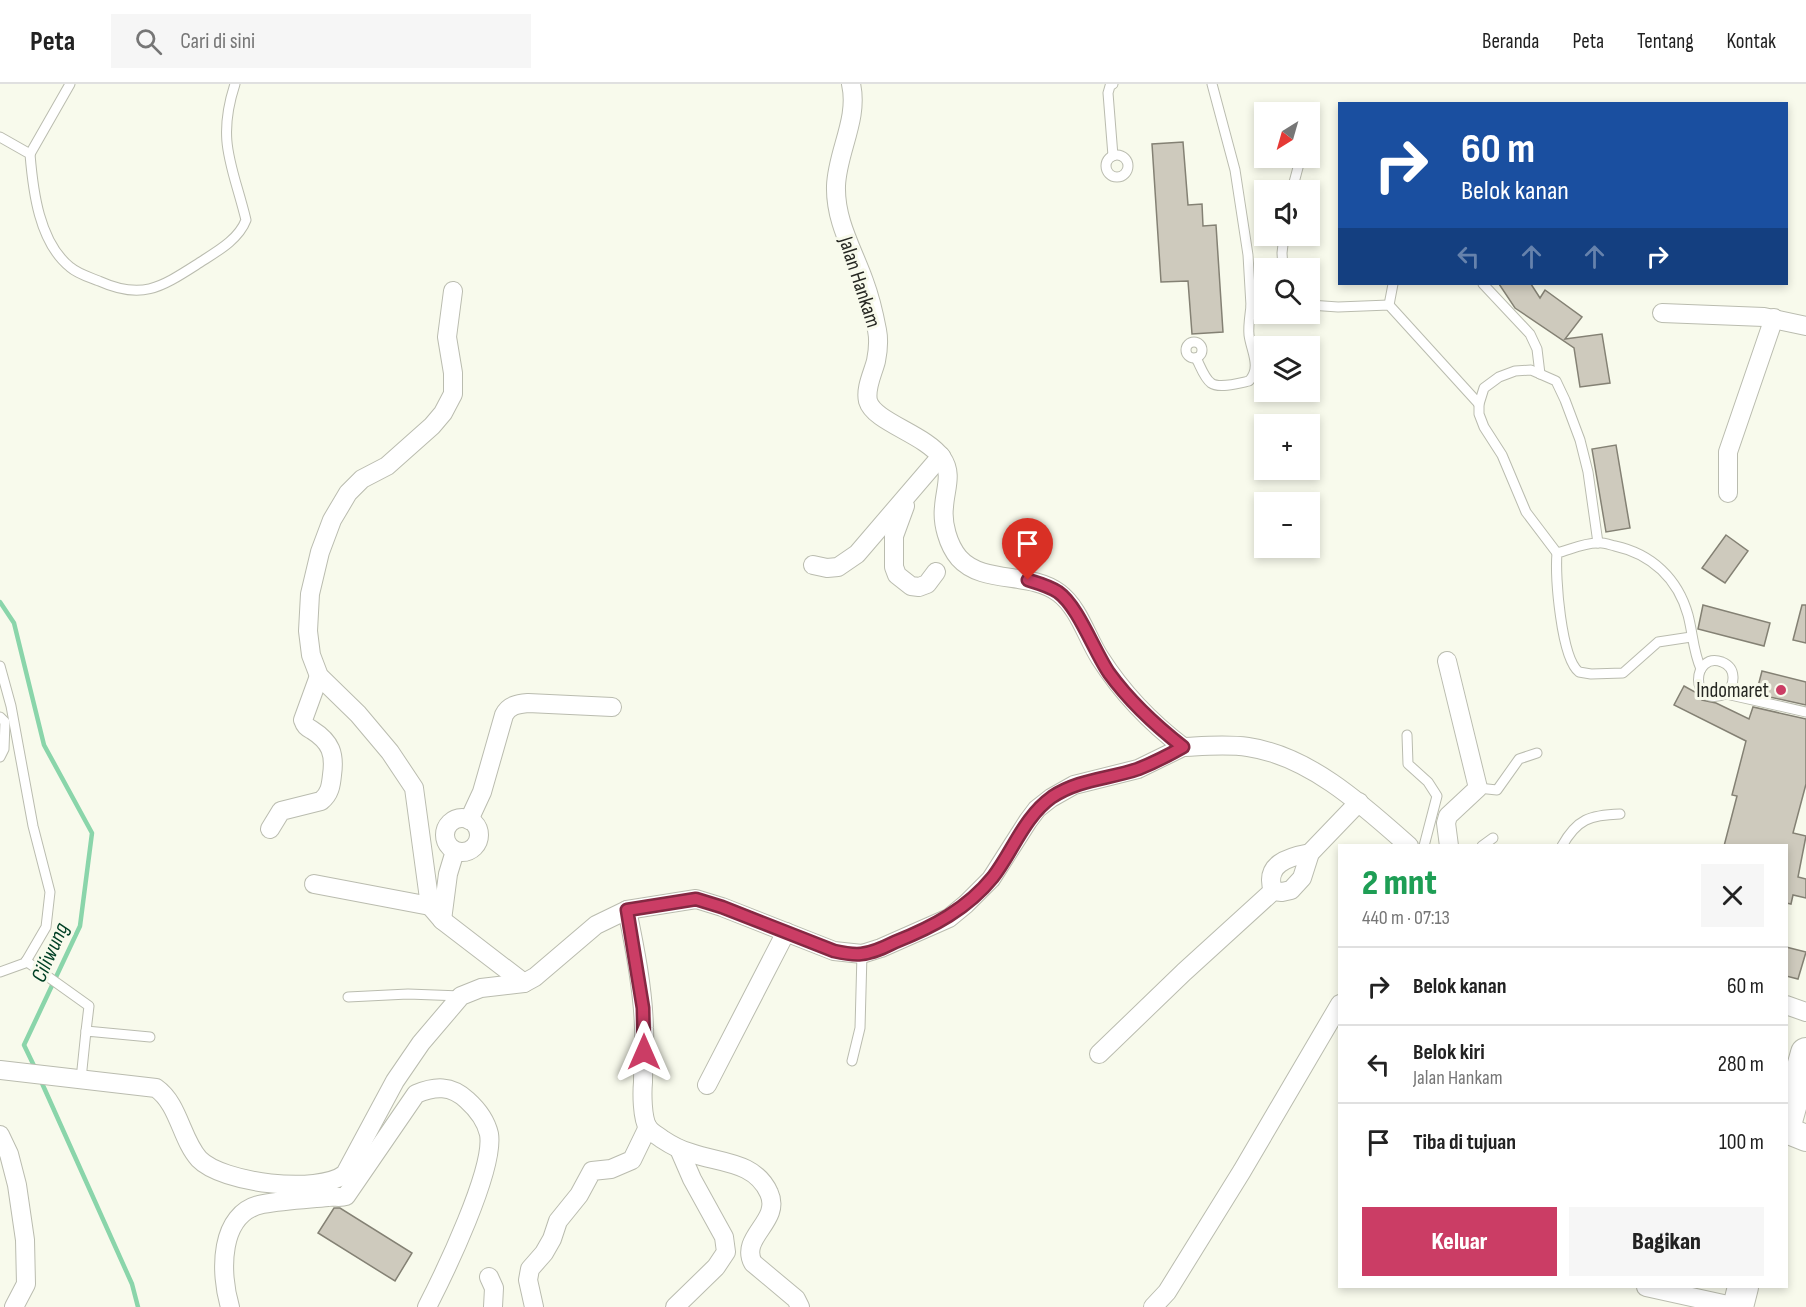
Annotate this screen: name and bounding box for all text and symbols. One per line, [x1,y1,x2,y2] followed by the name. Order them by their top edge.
[111,14,531,68] search box
[30,25,75,58] text: Peta
[132,25,165,58] icon: search
[180,28,255,55] text: Cari di sini
[1482,29,1539,54] text: Beranda
[1572,29,1604,54] text: Peta
[1637,29,1694,54] text: Tentang
[1727,29,1776,54] text: Kontak
[1254,102,1320,168] north arrow
[1254,102,1320,558] map controls
[1461,124,1535,175] text: 60 m
[1362,126,1440,204] icon: right
[1461,175,1569,207] text: Belok kanan
[1254,180,1320,246] button: sound
[833,233,886,331] street label: Jalan Hankam
[1452,240,1485,273] icon: left
[1515,240,1548,273] icon: ahead
[1578,240,1611,273] icon: ahead
[1641,240,1674,273] icon: right
[1254,258,1320,324] button: search
[1254,336,1320,402] button: layers
[1254,414,1320,480] button: +
[1254,492,1320,558] button: −
[1002,518,1053,580] pin
[1011,527,1044,560] icon: arrive
[1696,678,1769,703] place label: Indomaret
[1774,683,1788,697] marker: Indomaret
[1362,862,1437,905] text: 2 mnt
[1701,864,1764,927] button: close
[1362,906,1450,930] text: 440 m · 07:13
[25,919,75,987] water label: Ciliwung
[1362,970,1395,1003] icon: right
[1413,973,1506,1000] text: Belok kanan
[1727,973,1764,1000] text: 60 m
[612,1020,676,1084] position arrow
[1413,1039,1485,1066] text: Belok kiri
[1362,1048,1395,1081] icon: left
[1718,1051,1764,1078] text: 280 m
[1413,1066,1503,1090] text: Jalan Hankam
[1362,1126,1395,1159] icon: arrive
[1413,1129,1516,1156] text: Tiba di tujuan
[1719,1129,1764,1156] text: 100 m
[1362,1207,1557,1276] button: Keluar
[1569,1207,1764,1276] button: Bagikan

